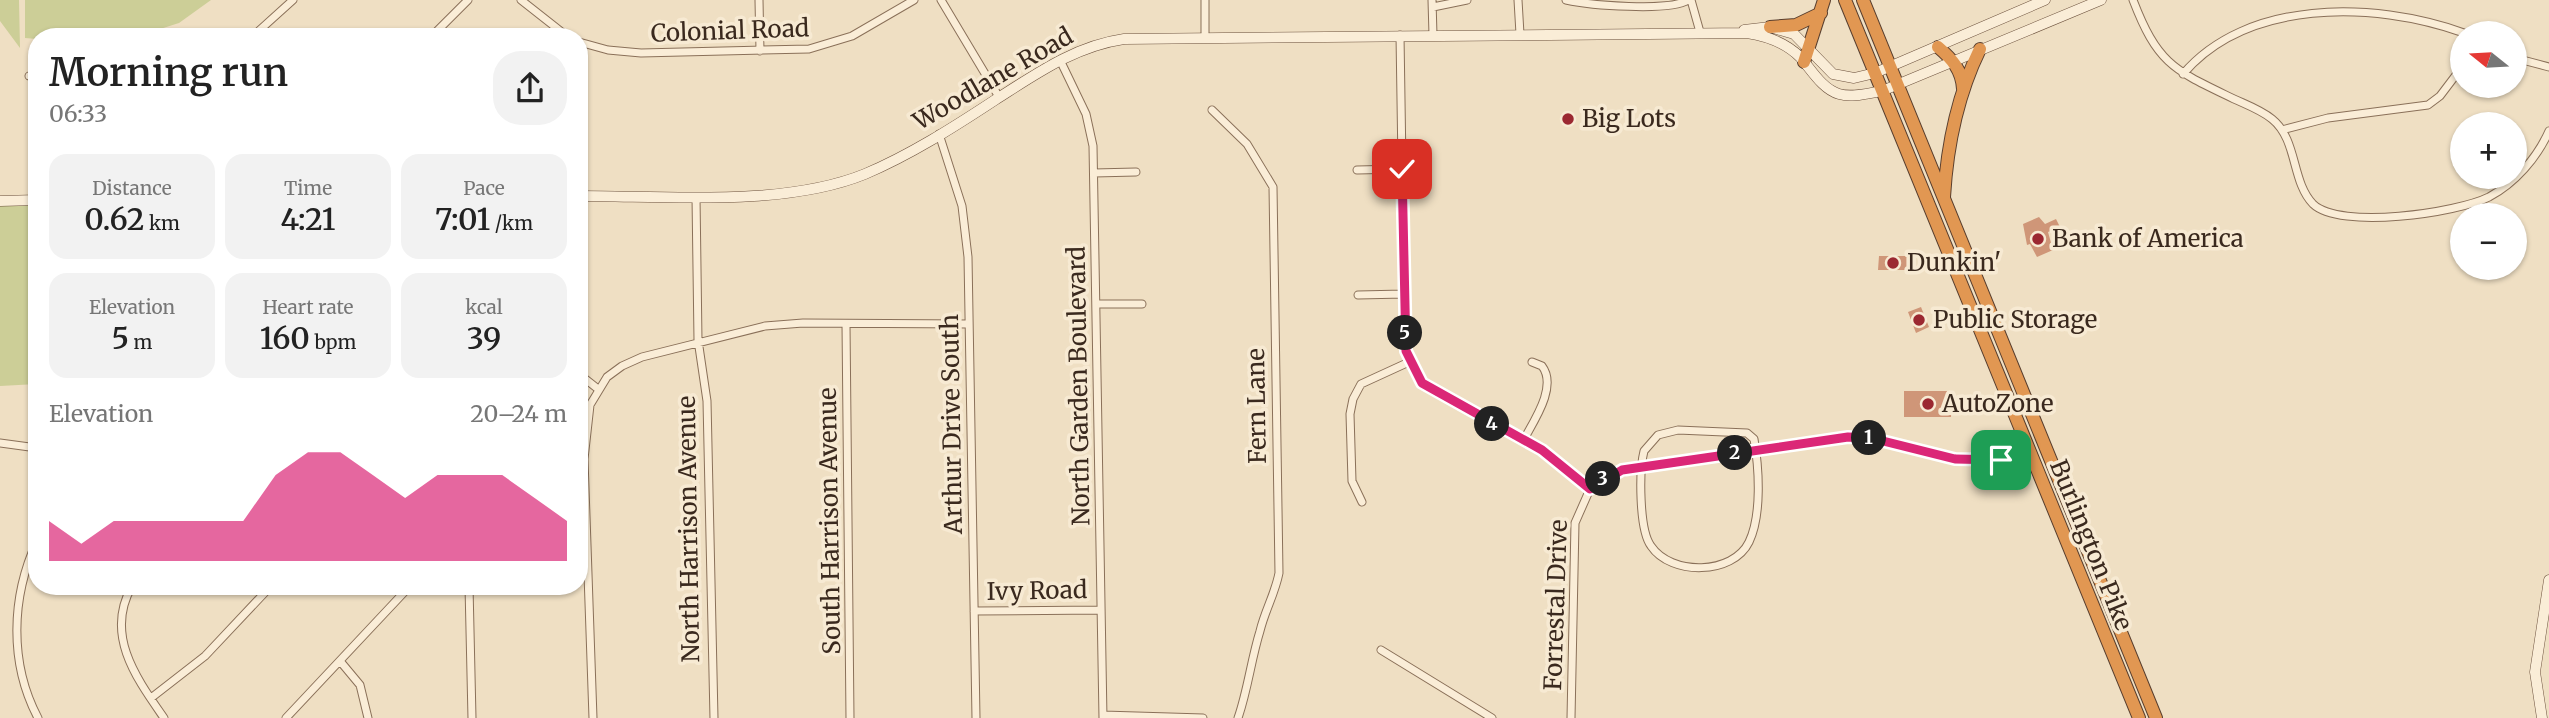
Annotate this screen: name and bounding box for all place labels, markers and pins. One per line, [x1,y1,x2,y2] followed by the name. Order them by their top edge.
[1582,103,1676,134] place label: Big Lots
[1560,111,1576,127] marker: Big Lots
[1372,139,1432,199] pin
[2052,223,2244,254] place label: Bank of America
[2030,231,2046,247] marker: Bank of America
[1907,247,2001,278] place label: Dunkin'
[1885,255,1901,271] marker: Dunkin'
[1933,304,2097,335] place label: Public Storage
[1911,312,1927,328] marker: Public Storage
[1388,316,1422,350] pin: 5
[1941,388,2053,419] place label: AutoZone
[1920,396,1936,412] marker: AutoZone
[1474,406,1510,442] pin: 4
[1852,420,1886,456] pin: 1
[1971,430,2031,490] pin
[1718,435,1752,470] pin: 2
[1586,462,1620,496] pin: 3

